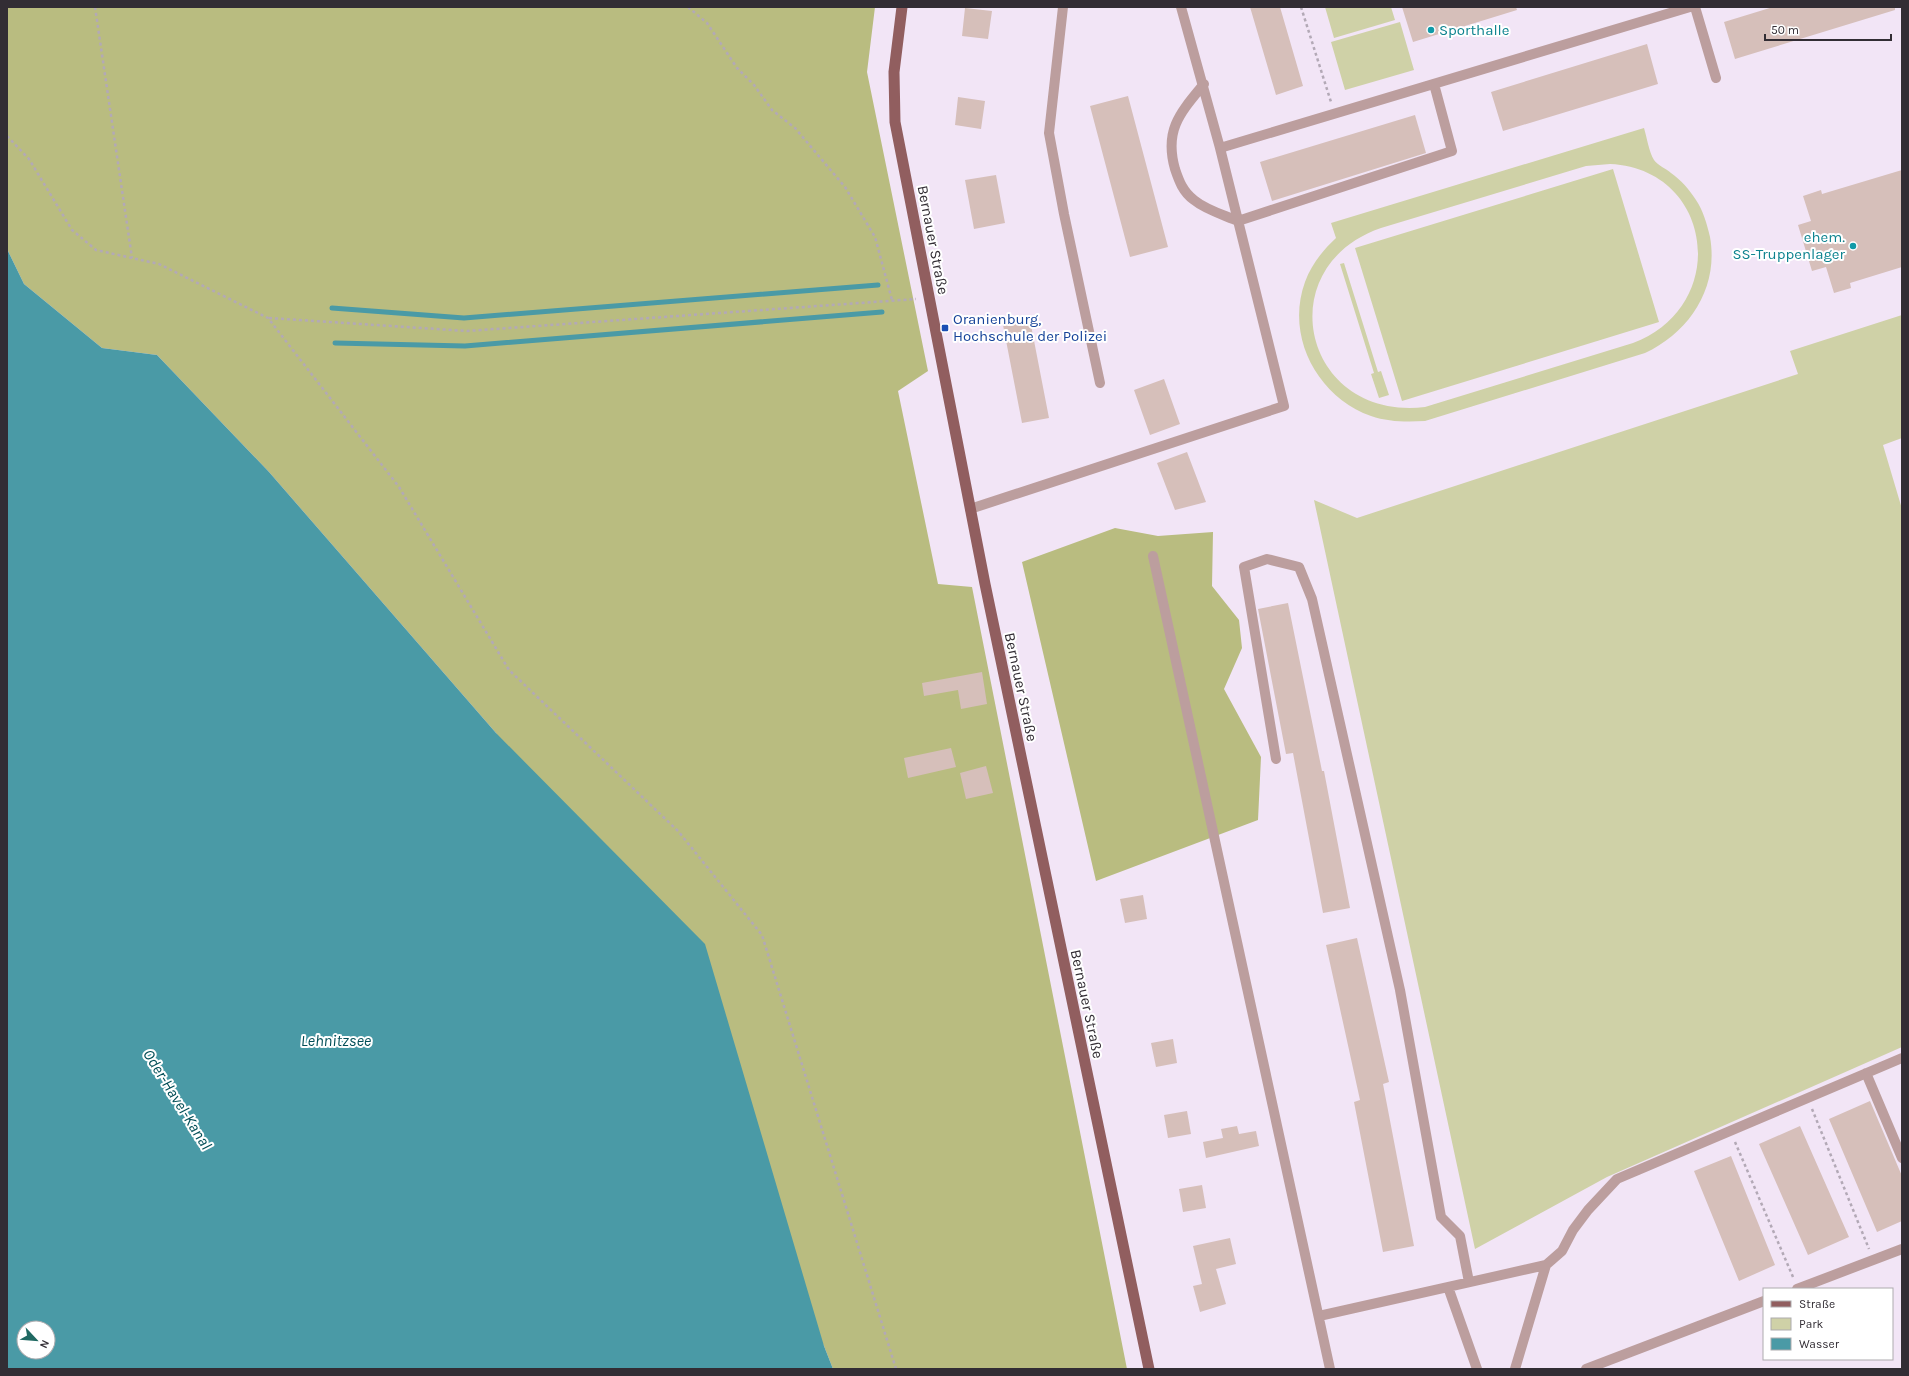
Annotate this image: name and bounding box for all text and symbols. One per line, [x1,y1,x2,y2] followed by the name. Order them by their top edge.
[1765,16,1891,42] scale bar
[1439,21,1510,39] place label: Sporthalle
[1771,23,1799,37] text: 50 m
[1426,25,1436,35] marker: Sporthalle
[914,184,952,296] street label: Bernauer Straße
[1732,228,1846,263] place label: ehem. SS-Truppenlager
[1848,241,1858,251] marker: ehem. SS-Truppenlager
[953,310,1107,345] place label: Oranienburg, Hochschule der Polizei
[940,323,950,333] marker: Oranienburg, Hochschule der Polizei
[1001,631,1041,743] street label: Bernauer Straße
[1067,948,1107,1060] street label: Bernauer Straße
[301,1031,372,1050] water label: Lehnitzsee
[139,1046,216,1153] water label: Oder-Havel-Kanal
[1763,1288,1893,1360] legend
[1799,1297,1835,1311] text: Straße
[1799,1317,1824,1331] text: Park
[16,1320,56,1360] north arrow
[1799,1337,1840,1351] text: Wasser
[37,1338,52,1351] text: N

